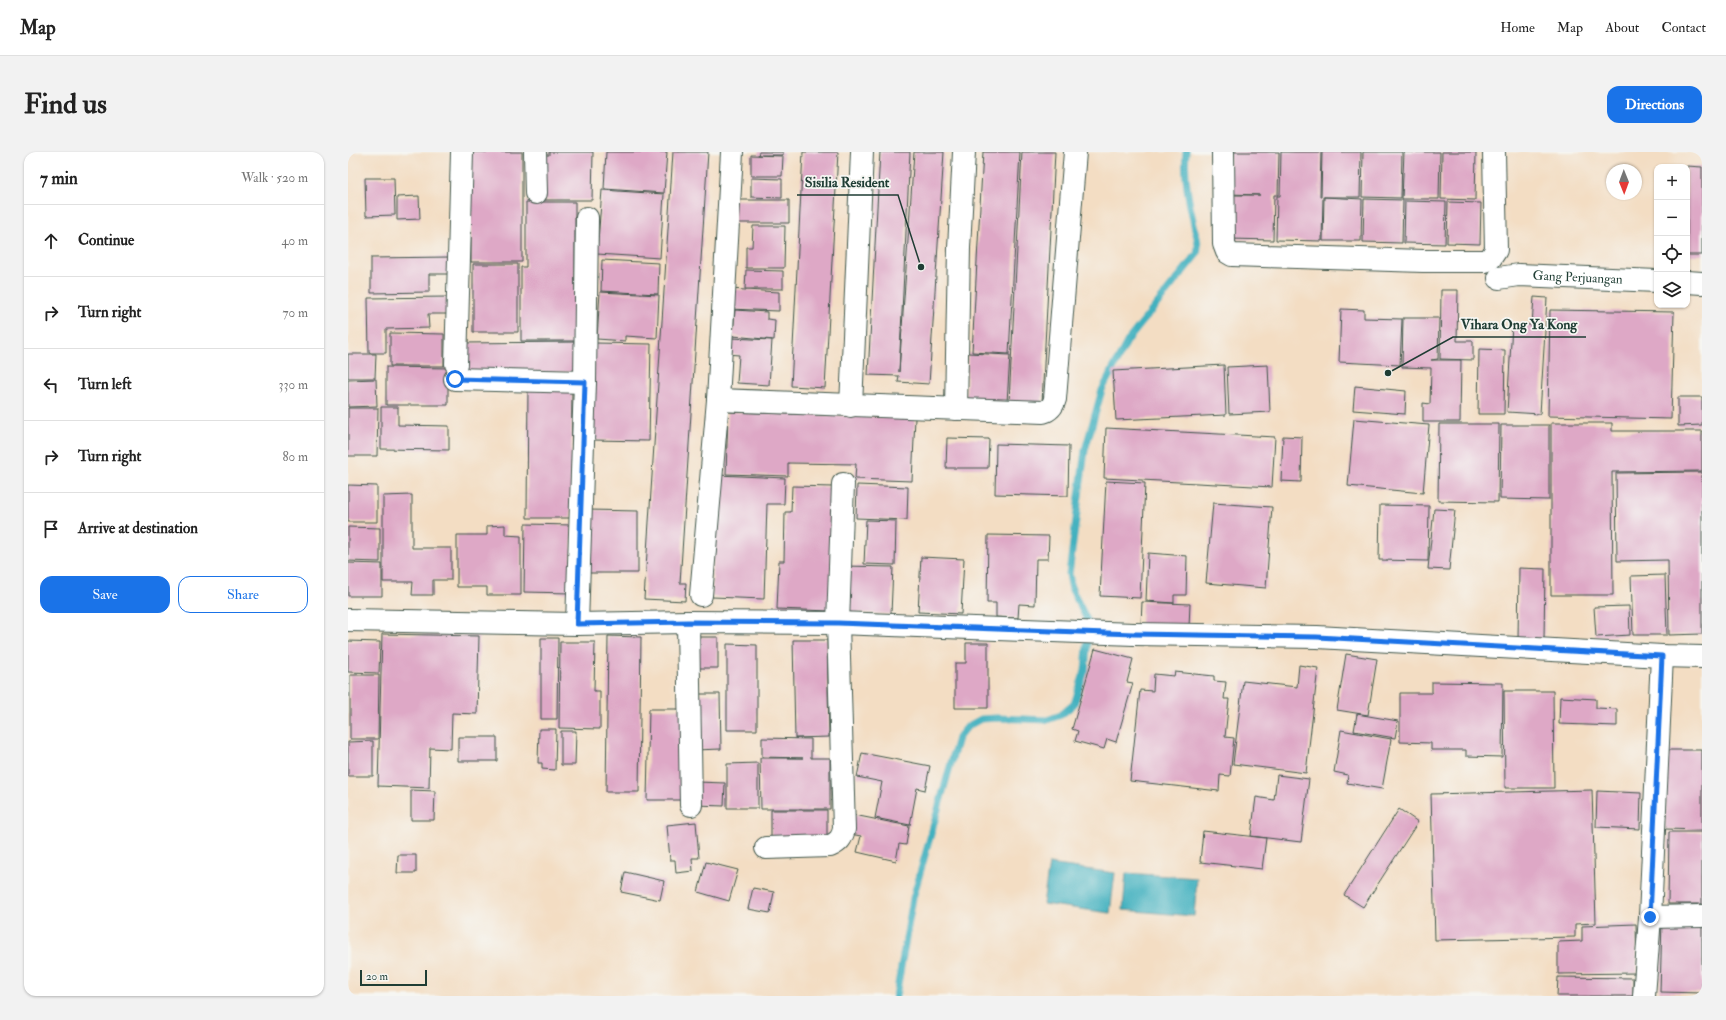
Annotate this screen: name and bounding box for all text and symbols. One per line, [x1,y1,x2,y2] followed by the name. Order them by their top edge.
[20,16,56,40] text: Map
[1500,19,1535,36] text: Home
[1557,19,1583,36] text: Map
[1605,19,1639,36] text: About
[1661,19,1706,36] text: Contact
[1607,86,1702,123] button: Directions
[24,87,107,122] text: Find us
[1606,164,1642,200] north arrow
[1654,164,1690,308] map controls
[1654,164,1690,200] button: +
[40,168,78,189] text: 7 min
[797,169,898,195] callout: Sisilia Resident
[241,170,308,186] text: Walk · 520 m
[805,174,890,191] text: Sisilia Resident
[1654,200,1690,236] button: −
[40,230,62,252] icon: ahead
[78,231,134,250] text: Continue
[282,233,308,249] text: 40 m
[1654,236,1690,272] button: locate
[1532,268,1623,288] street label: Gang Perjuangan
[1654,272,1690,308] button: layers
[40,302,62,324] icon: right
[78,303,141,322] text: Turn right
[283,305,308,321] text: 70 m
[1453,311,1586,337] callout: Vihara Ong Ya Kong
[1460,316,1578,334] text: Vihara Ong Ya Kong
[446,370,464,388] route start
[40,374,62,396] icon: left
[78,375,132,394] text: Turn left
[279,377,308,393] text: 330 m
[40,446,62,468] icon: right
[78,447,141,466] text: Turn right
[282,449,308,465] text: 80 m
[40,518,62,540] icon: arrive
[78,519,198,538] text: Arrive at destination
[40,576,170,613] button: Save
[178,576,308,613] button: Share
[1641,908,1659,926] route end
[360,968,427,987] scale bar
[366,970,388,983] text: 20 m

